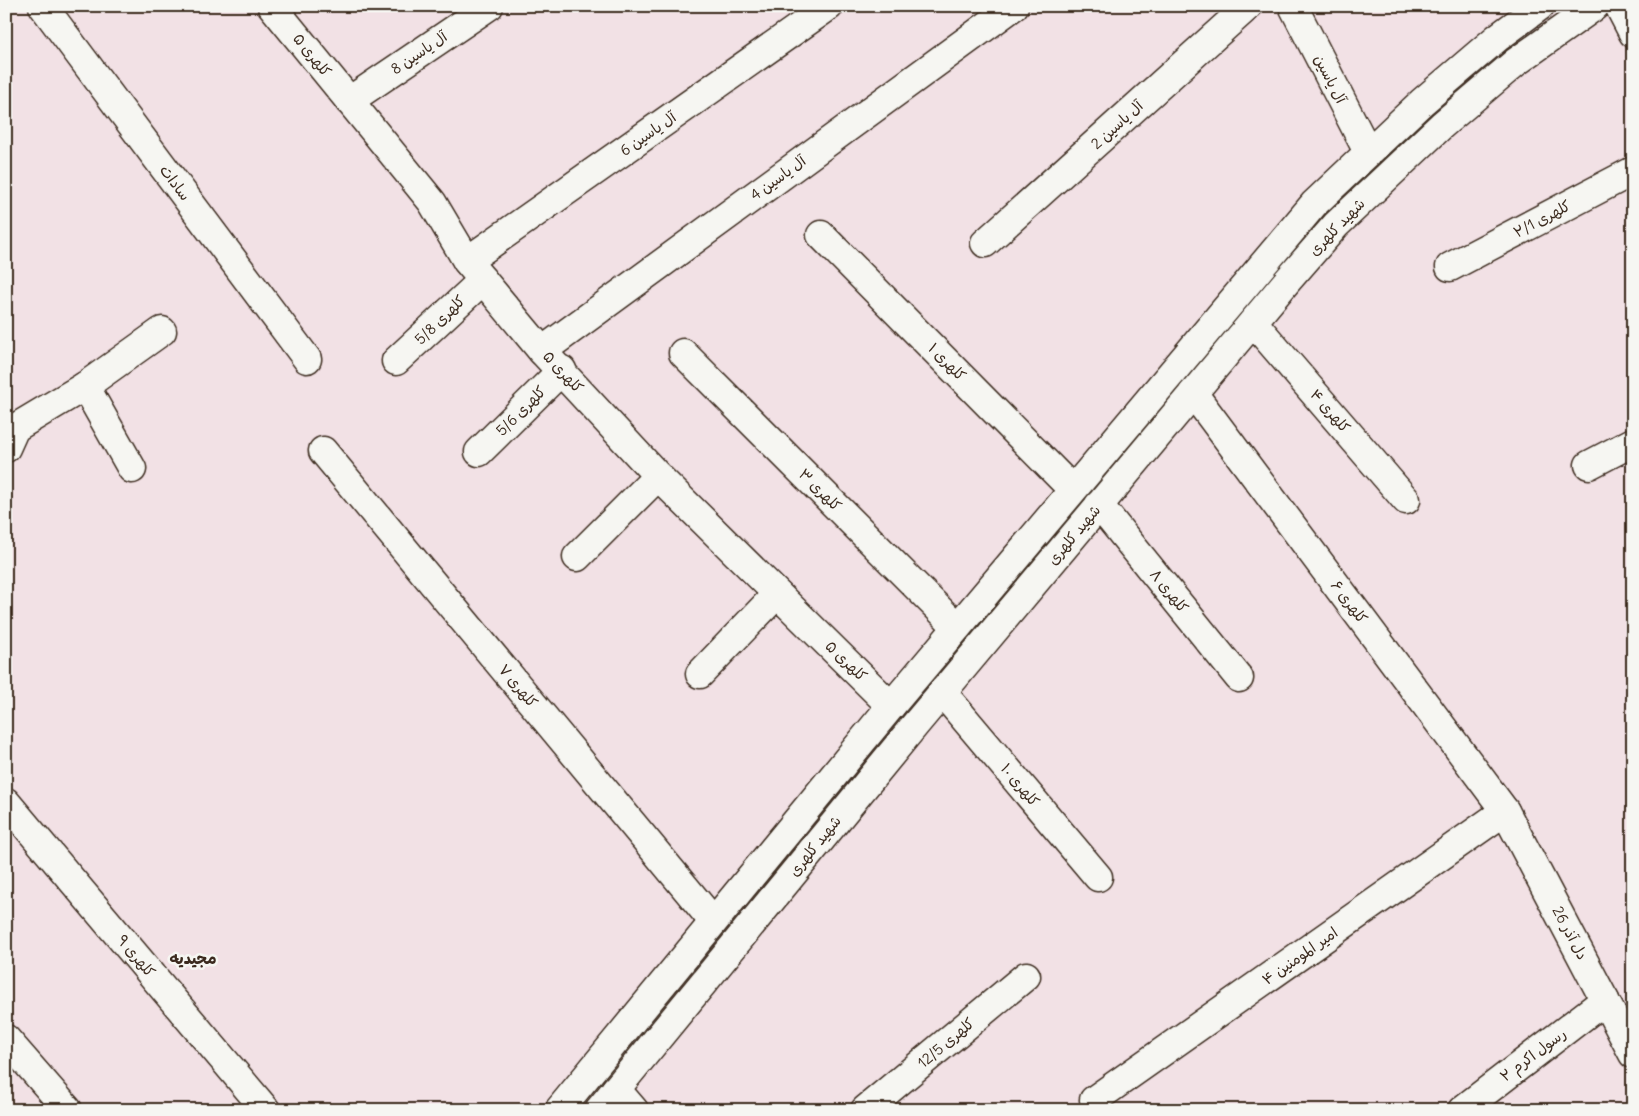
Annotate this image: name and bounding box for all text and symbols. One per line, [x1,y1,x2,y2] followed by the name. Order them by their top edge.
[387,26,452,78] street label: آل یاسین 8
[289,29,336,80] street label: کلهری ۵
[1310,51,1351,107] street label: آل یاسین
[1087,95,1148,153] street label: آل یاسین 2
[616,107,681,160] street label: آل یاسین 6
[746,150,810,204] street label: آل یاسین 4
[156,161,195,204] street label: سادات
[1305,194,1369,259] street label: شهید کلهری
[1510,196,1574,241] street label: کلهری ۲/1
[410,291,469,348] street label: کلهری 5/8
[924,339,970,385] street label: کلهری ۱
[539,347,588,397] street label: کلهری ۵
[492,382,550,440] street label: کلهری 5/6
[1306,385,1354,436] street label: کلهری ۴
[795,464,846,515] street label: کلهری ۳
[1043,501,1104,569] street label: شهید کلهری
[1146,565,1193,616] street label: کلهری ۸
[1327,576,1372,627] street label: کلهری ۶
[822,636,871,685] street label: کلهری ۵
[495,660,542,711] street label: کلهری ۷
[997,759,1044,810] street label: کلهری ۱۰
[784,811,845,880] street label: شهید کلهری
[1548,903,1592,963] street label: دل آذر 26
[1258,923,1341,989] street label: امیر المومنین ۴
[113,931,160,981] street label: کلهری ۹
[170,948,216,968] district label: مجیدیه
[913,1013,978,1072] street label: کلهری 12/5
[1496,1024,1571,1088] street label: رسول اکرم ۲

